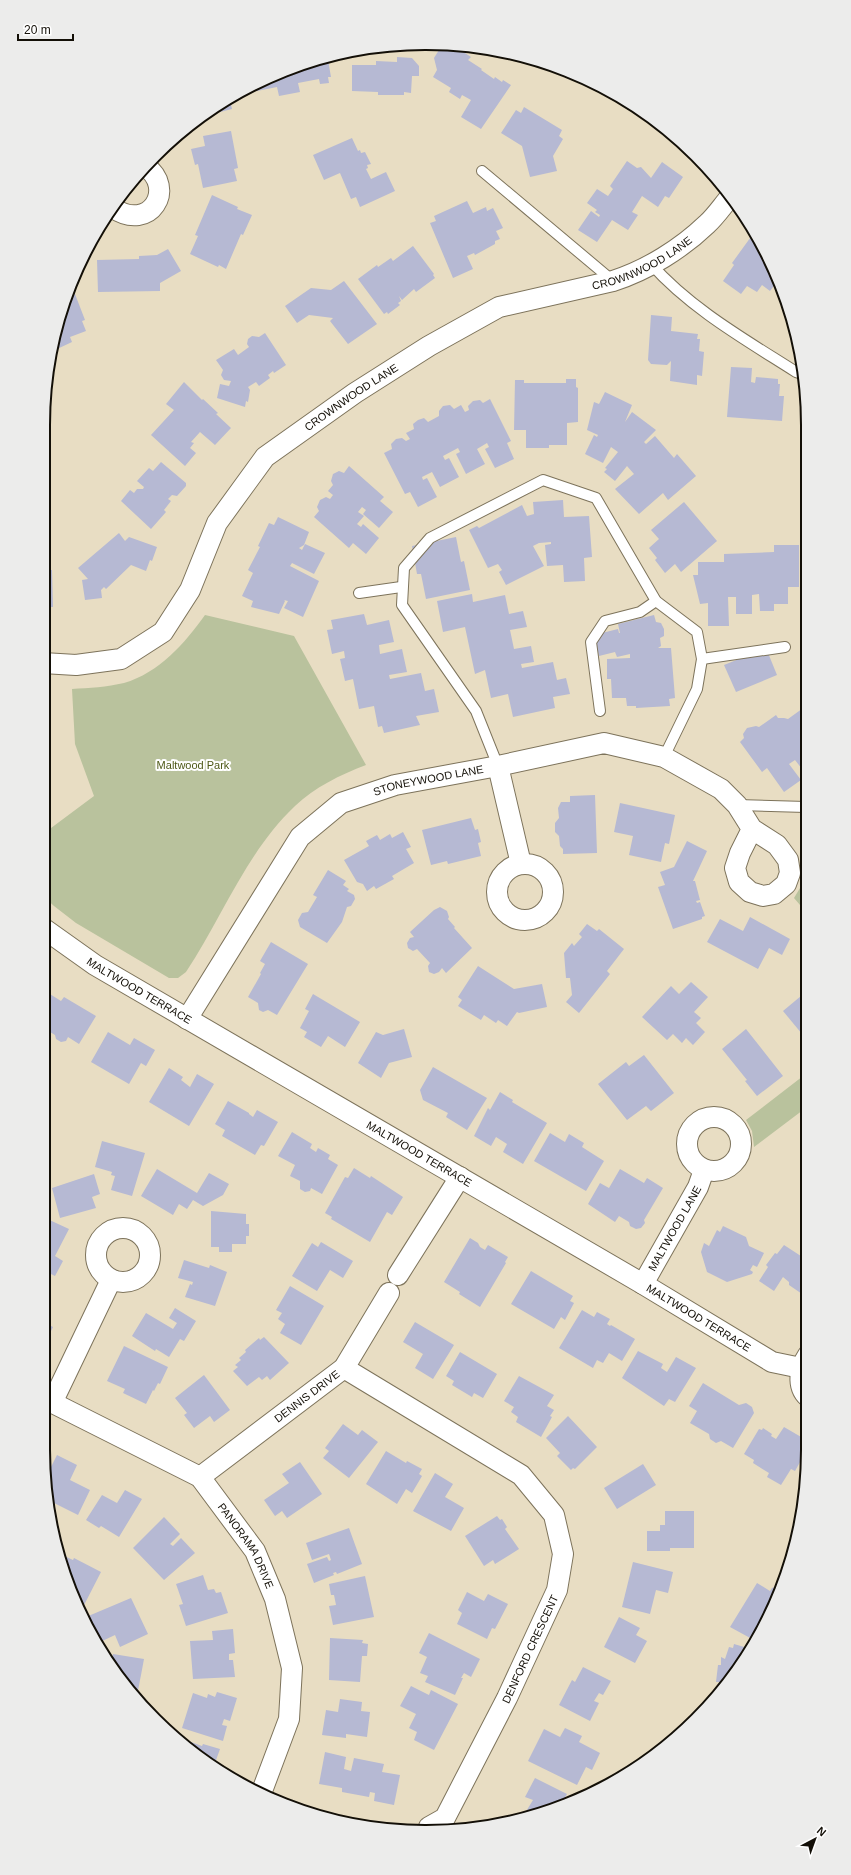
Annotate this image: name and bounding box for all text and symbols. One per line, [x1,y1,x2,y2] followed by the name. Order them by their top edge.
[18,16,73,42] scale bar
[24,23,51,37] text: 20 m
[591,234,694,292] street label: CROWNWOOD LANE
[302,361,400,433] street label: CROWNWOOD LANE
[157,759,230,771] park label: Maltwood Park
[372,763,484,798] street label: STONEYWOOD LANE
[85,955,194,1026] street label: MALTWOOD TERRACE
[365,1118,474,1189] street label: MALTWOOD TERRACE
[646,1184,703,1273] street label: MALTWOOD LANE
[644,1282,753,1354] street label: MALTWOOD TERRACE
[272,1368,342,1425] street label: DENNIS DRIVE
[216,1501,276,1590] street label: PANORAMA DRIVE
[500,1593,560,1705] street label: DENFORD CRESCENT
[795,1819,835,1859] north arrow
[815,1824,829,1839] text: N

